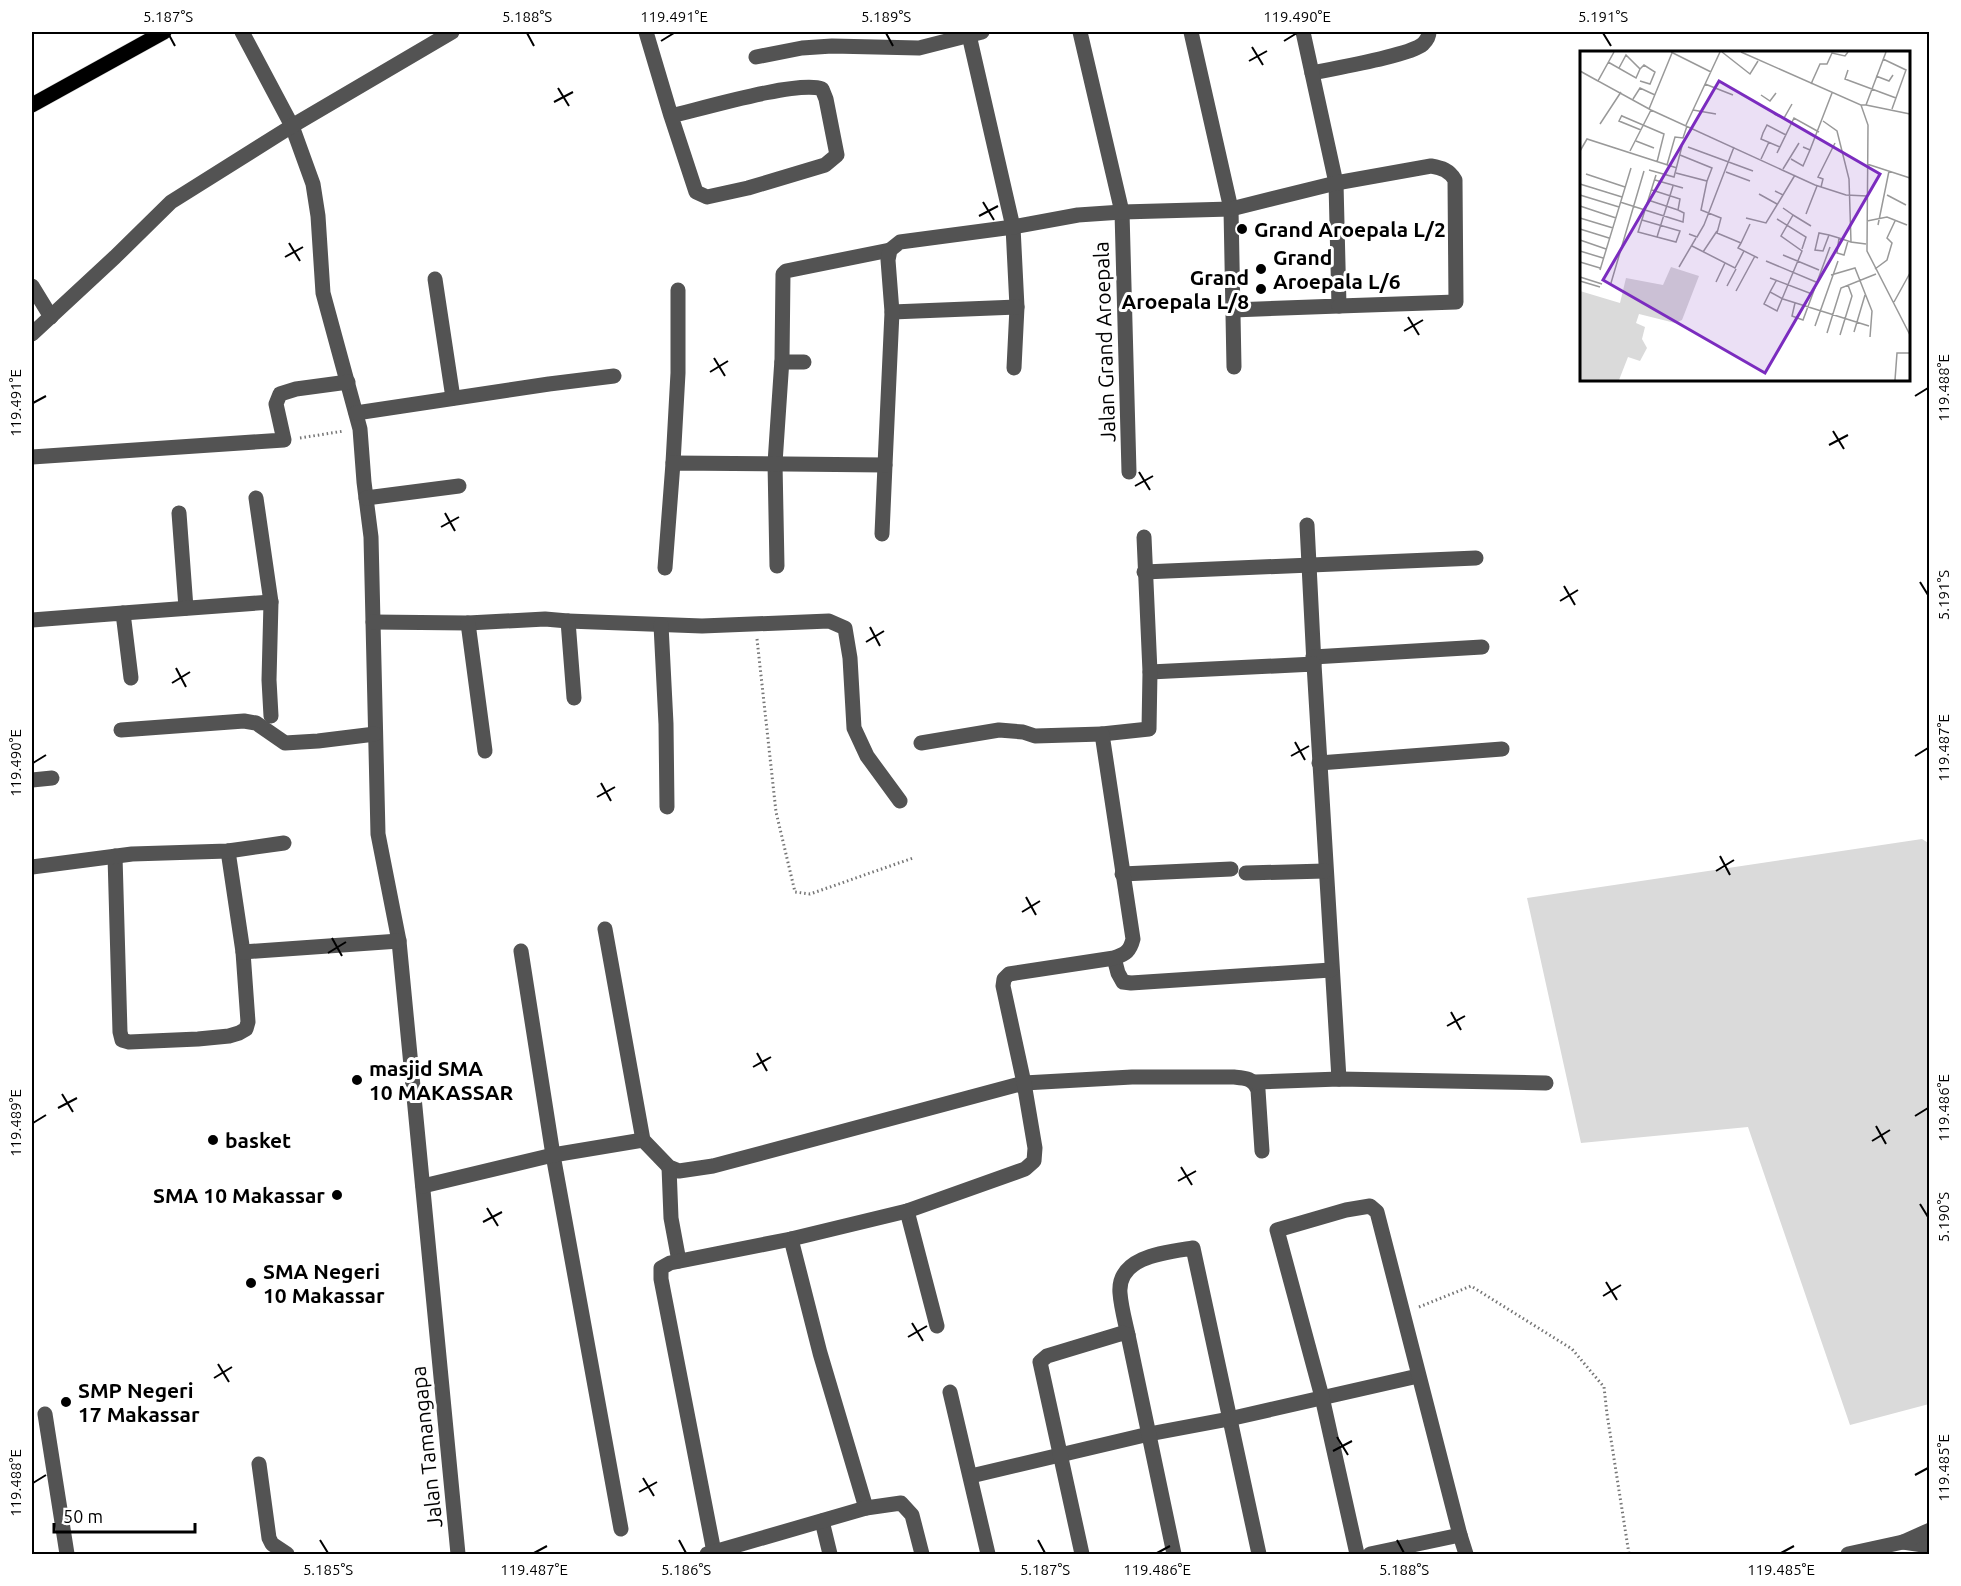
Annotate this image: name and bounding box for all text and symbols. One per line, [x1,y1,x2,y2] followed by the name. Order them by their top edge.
[143,8,193,25] text: 5.187°S
[502,8,552,25] text: 5.188°S
[640,8,708,25] text: 119.491°E
[861,8,911,25] text: 5.189°S
[1263,8,1331,25] text: 119.490°E
[1578,8,1628,25] text: 5.191°S
[1580,51,1910,381] inset map
[1254,217,1446,241] place label: Grand Aroepala L/2
[1235,222,1249,236] marker: Grand Aroepala L/2
[1089,241,1119,443] street label: Jalan Grand Aroepala
[1273,245,1401,293] place label: Grand Aroepala L/6
[1254,262,1268,276] marker: Grand Aroepala L/6
[1122,265,1249,313] place label: Grand Aroepala L/8
[1254,282,1268,296] marker: Grand Aroepala L/8
[1935,354,1952,422] text: 119.488°E
[7,369,24,437] text: 119.491°E
[1935,570,1952,620] text: 5.191°S
[1935,714,1952,782] text: 119.487°E
[7,729,24,797] text: 119.490°E
[369,1056,513,1104] place label: masjid SMA 10 MAKASSAR
[350,1073,364,1087] marker: masjid SMA 10 MAKASSAR
[1935,1074,1952,1142] text: 119.486°E
[7,1089,24,1157] text: 119.489°E
[225,1128,291,1152] place label: basket
[206,1133,220,1147] marker: basket
[153,1183,325,1207] place label: SMA 10 Makassar
[330,1188,344,1202] marker: SMA 10 Makassar
[1935,1192,1952,1242] text: 5.190°S
[263,1259,385,1307] place label: SMA Negeri 10 Makassar
[244,1276,258,1290] marker: SMA Negeri 10 Makassar
[406,1365,446,1529] street label: Jalan Tamangapa
[78,1378,200,1426] place label: SMP Negeri 17 Makassar
[59,1395,73,1409] marker: SMP Negeri 17 Makassar
[1935,1434,1952,1502] text: 119.485°E
[7,1449,24,1517] text: 119.488°E
[54,1496,195,1534] scale bar
[63,1506,103,1526] text: 50 m
[303,1561,353,1578] text: 5.185°S
[500,1561,568,1578] text: 119.487°E
[661,1561,711,1578] text: 5.186°S
[1020,1561,1070,1578] text: 5.187°S
[1123,1561,1191,1578] text: 119.486°E
[1379,1561,1429,1578] text: 5.188°S
[1747,1561,1815,1578] text: 119.485°E

